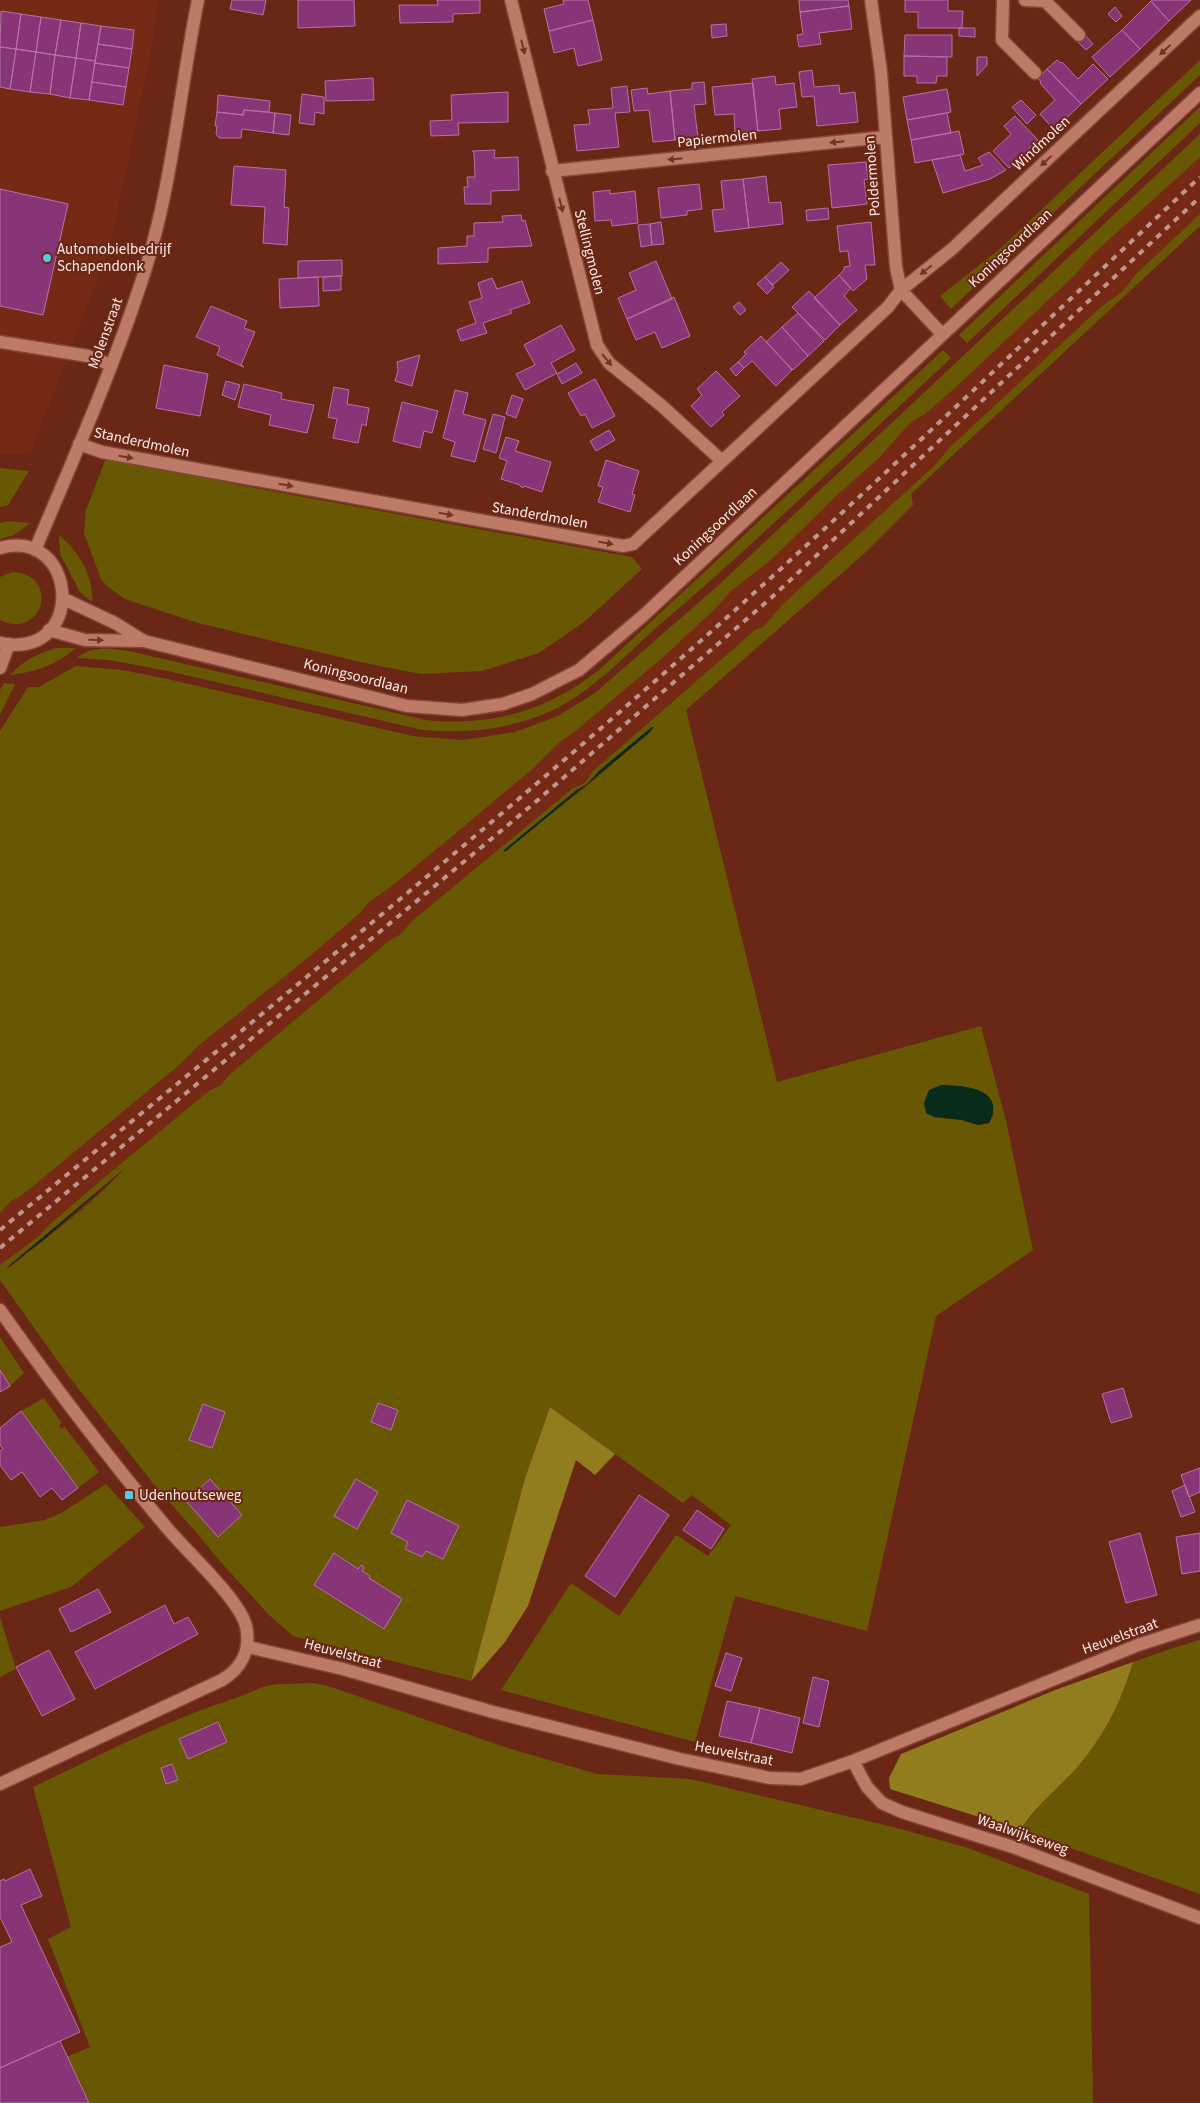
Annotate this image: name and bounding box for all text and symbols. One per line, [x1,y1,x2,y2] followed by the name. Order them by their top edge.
[519,40,527,55] one-way arrow
[1159,44,1171,56] one-way arrow
[1008,111,1075,176] street label: Windmolen
[676,124,758,153] street label: Papiermolen
[859,135,886,217] street label: Poldermolen
[828,138,844,146] one-way arrow
[667,155,683,163] one-way arrow
[1041,155,1053,167] one-way arrow
[557,198,565,213] one-way arrow
[964,204,1057,293] street label: Koningsoordlaan
[569,207,610,297] street label: Stellingmolen
[57,239,172,277] place label: Automobielbedrijf Schapendonk
[41,252,53,264] marker: Automobielbedrijf Schapendonk
[919,265,933,275] one-way arrow
[83,295,128,372] street label: Molenstraat
[602,353,613,366] one-way arrow
[92,422,192,463] street label: Standerdmolen
[118,453,134,461] one-way arrow
[278,482,294,490] one-way arrow
[669,482,762,571] street label: Koningsoordlaan
[490,497,590,534] street label: Standerdmolen
[438,511,454,519] one-way arrow
[598,539,614,547] one-way arrow
[88,636,104,644] one-way arrow
[301,653,411,700] street label: Koningsoordlaan
[139,1485,242,1506] place label: Udenhoutseweg
[123,1489,135,1501] marker: Udenhoutseweg
[1079,1613,1161,1660] street label: Heuvelstraat
[302,1633,384,1674] street label: Heuvelstraat
[693,1736,775,1771] street label: Heuvelstraat
[974,1809,1072,1860] street label: Waalwijkseweg

